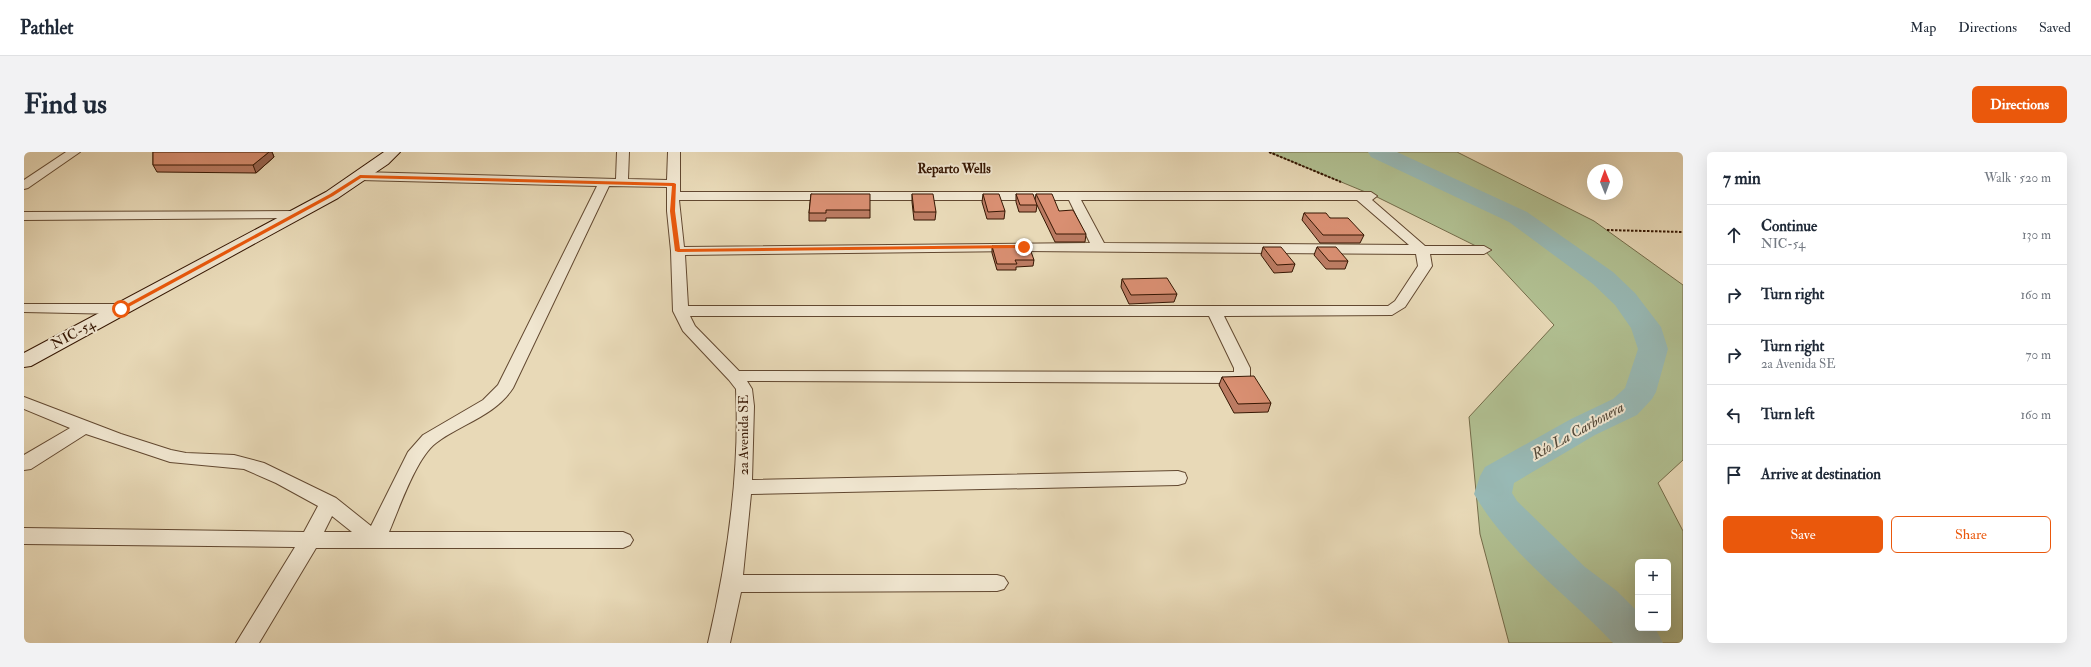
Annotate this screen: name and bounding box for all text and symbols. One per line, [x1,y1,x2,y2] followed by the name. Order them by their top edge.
[20,16,74,40] text: Pathlet
[1910,19,1936,36] text: Map
[1958,19,2017,36] text: Directions
[2039,19,2071,36] text: Saved
[1972,86,2067,123] button: Directions
[24,87,107,122] text: Find us
[917,161,991,178] district label: Reparto Wells
[1587,164,1623,200] north arrow
[1723,168,1761,189] text: 7 min
[1984,170,2051,186] text: Walk · 520 m
[1761,217,1817,236] text: Continue
[1723,224,1745,246] icon: ahead
[2022,227,2051,243] text: 130 m
[1761,236,1805,252] text: NIC-54
[1015,238,1033,256] route end
[1723,284,1745,306] icon: right
[1761,285,1824,304] text: Turn right
[2020,287,2051,303] text: 160 m
[112,300,130,318] route start
[48,315,99,353] street label: NIC-54
[1761,337,1824,356] text: Turn right
[1723,344,1745,366] icon: right
[2026,347,2051,363] text: 70 m
[1761,356,1836,372] text: 2a Avenida SE
[735,395,752,475] street label: 2a Avenida SE
[1528,398,1628,465] water label: Río La Carbonera
[1723,404,1745,426] icon: left
[1761,405,1815,424] text: Turn left
[2020,407,2051,423] text: 160 m
[1723,464,1745,486] icon: arrive
[1761,465,1881,484] text: Arrive at destination
[1723,516,1883,553] button: Save
[1891,516,2051,553] button: Share
[1635,559,1671,631] map controls
[1635,559,1671,595] button: +
[1635,595,1671,631] button: −

